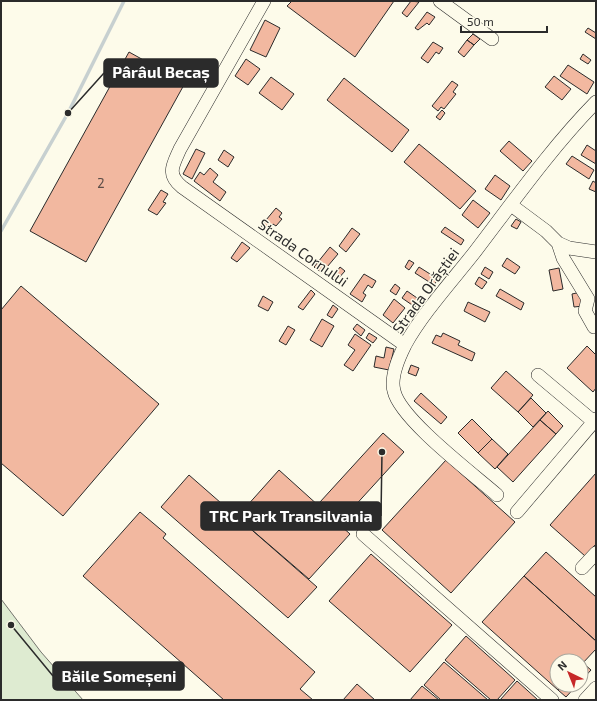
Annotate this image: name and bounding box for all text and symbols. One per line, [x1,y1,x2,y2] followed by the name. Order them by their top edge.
[461,8,547,34] scale bar
[467,14,494,28] text: 50 m
[104,59,218,87] callout: Pârâul Becaș
[112,62,210,83] text: Pârâul Becaș
[97,175,105,191] house number: 2
[255,215,352,290] street label: Strada Cornului
[388,244,464,338] street label: Strada Orăștiei
[201,502,381,530] callout: TRC Park Transilvania
[209,506,373,525] text: TRC Park Transilvania
[549,653,589,693] north arrow
[554,658,569,673] text: N
[53,662,184,690] callout: Băile Someșeni
[62,666,177,687] text: Băile Someșeni

